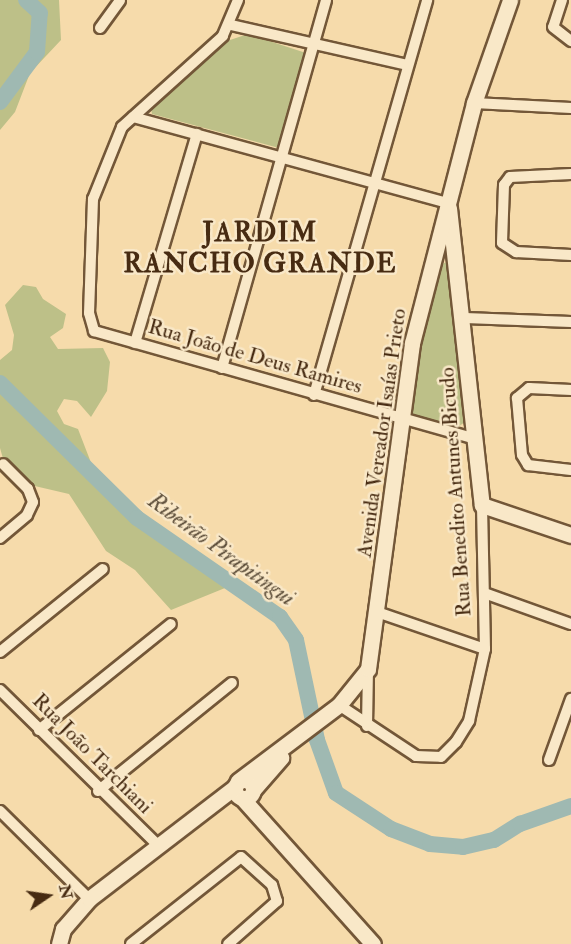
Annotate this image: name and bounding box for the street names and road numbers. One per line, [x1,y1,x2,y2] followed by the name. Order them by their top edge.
[352,307,412,559] street label: Avenida Vereador Isaías Prieto
[145,314,365,400] street label: Rua João de Deus Ramires
[435,367,477,617] street label: Rua Benedito Antunes Bicudo
[27,689,157,819] street label: Rua João Tarchiani

